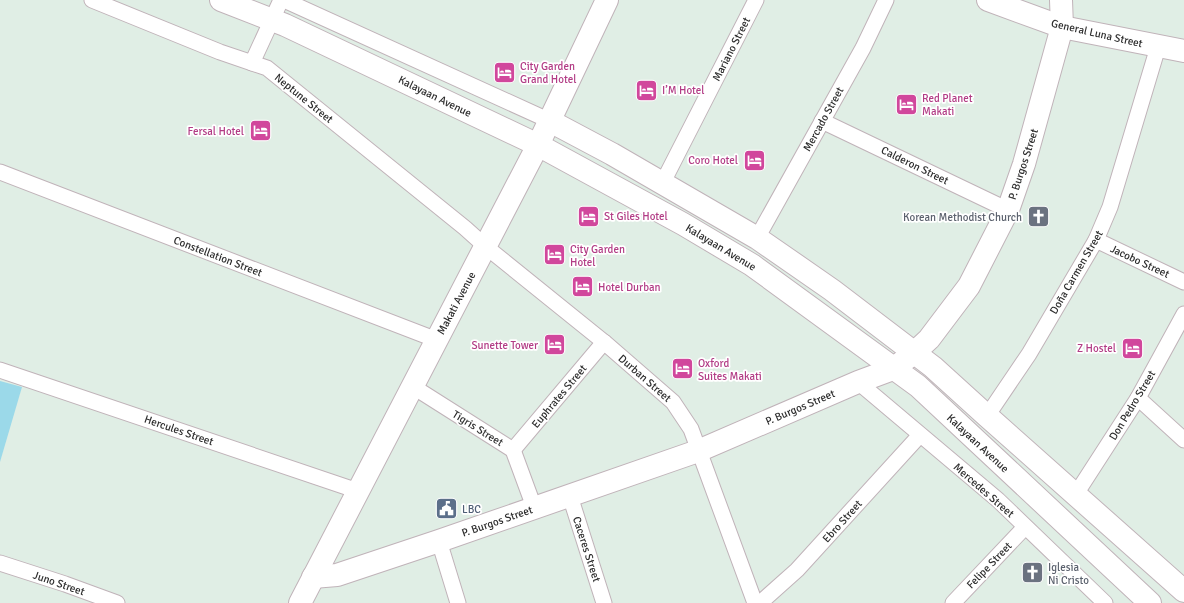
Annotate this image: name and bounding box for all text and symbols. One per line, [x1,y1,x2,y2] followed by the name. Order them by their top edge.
[710,15,753,83] street label: Mariano Street
[1050,17,1144,50] street label: General Luna Street
[492,59,518,85] hotel icon: City Garden Grand Hotel
[520,60,576,86] place label: City Garden Grand Hotel
[272,71,336,126] street label: Neptune Street
[396,73,473,120] street label: Kalayaan Avenue
[633,77,659,103] hotel icon: I’M Hotel
[662,84,705,97] place label: I’M Hotel
[800,85,847,154] street label: Mercado Street
[893,91,919,117] hotel icon: Red Planet Makati
[922,92,973,118] place label: Red Planet Makati
[247,118,273,144] hotel icon: Fersal Hotel
[187,125,244,138] place label: Fersal Hotel
[1006,127,1041,201] street label: P. Burgos Street
[879,144,951,187] street label: Calderon Street
[741,147,767,173] hotel icon: Coro Hotel
[688,154,738,167] place label: Coro Hotel
[576,203,602,229] hotel icon: St Giles Hotel
[1025,204,1051,230] church icon: Korean Methodist Church
[604,210,668,223] place label: St Giles Hotel
[903,211,1022,224] place label: Korean Methodist Church
[683,221,758,274] street label: Kalayaan Avenue
[1047,228,1106,316] street label: Doña Carmen Street
[172,234,264,279] street label: Constellation Street
[541,242,567,268] hotel icon: City Garden Hotel
[1108,242,1171,281] street label: Jacobo Street
[570,243,625,269] place label: City Garden Hotel
[434,270,478,337] street label: Makati Avenue
[570,274,596,300] hotel icon: Hotel Durban
[598,281,661,294] place label: Hotel Durban
[541,332,567,358] hotel icon: Sunette Tower
[1119,335,1145,361] hotel icon: Z Hostel
[471,339,538,352] place label: Sunette Tower
[1077,342,1116,355] place label: Z Hostel
[616,352,674,405] street label: Durban Street
[669,356,695,382] hotel icon: Oxford Suites Makati
[698,357,762,383] place label: Oxford Suites Makati
[529,362,590,431] street label: Euphrates Street
[1106,368,1158,443] street label: Don Pedro Street
[764,387,837,428] street label: P. Burgos Street
[450,408,506,449] street label: Tigris Street
[944,411,1011,475] street label: Kalayaan Avenue
[142,413,215,448] street label: Hercules Street
[951,461,1017,520] street label: Mercedes Street
[433,496,459,522] public building icon: LBC
[820,497,865,545] street label: Ebro Street
[460,503,534,540] street label: P. Burgos Street
[462,503,481,516] place label: LBC
[570,515,603,584] street label: Caceres Street
[964,539,1015,591] street label: Felipe Street
[1020,560,1046,586] church icon: Iglesia Ni Cristo
[1048,561,1089,587] place label: Iglesia Ni Cristo
[31,569,87,598] street label: Juno Street

